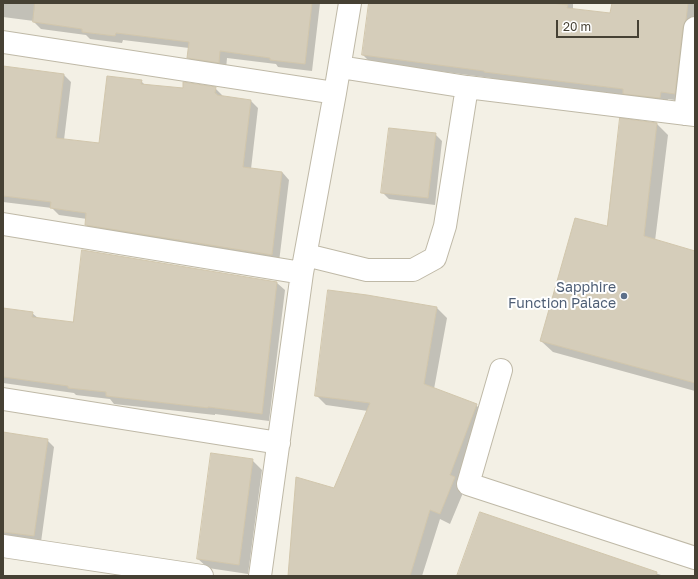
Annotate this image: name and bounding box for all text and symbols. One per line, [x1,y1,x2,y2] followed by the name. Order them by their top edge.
[558,12,641,38] scale bar
[563,19,591,34] text: 20 m
[508,280,616,312] place label: Sapphire Function Palace
[619,291,629,301] marker: Sapphire Function Palace

